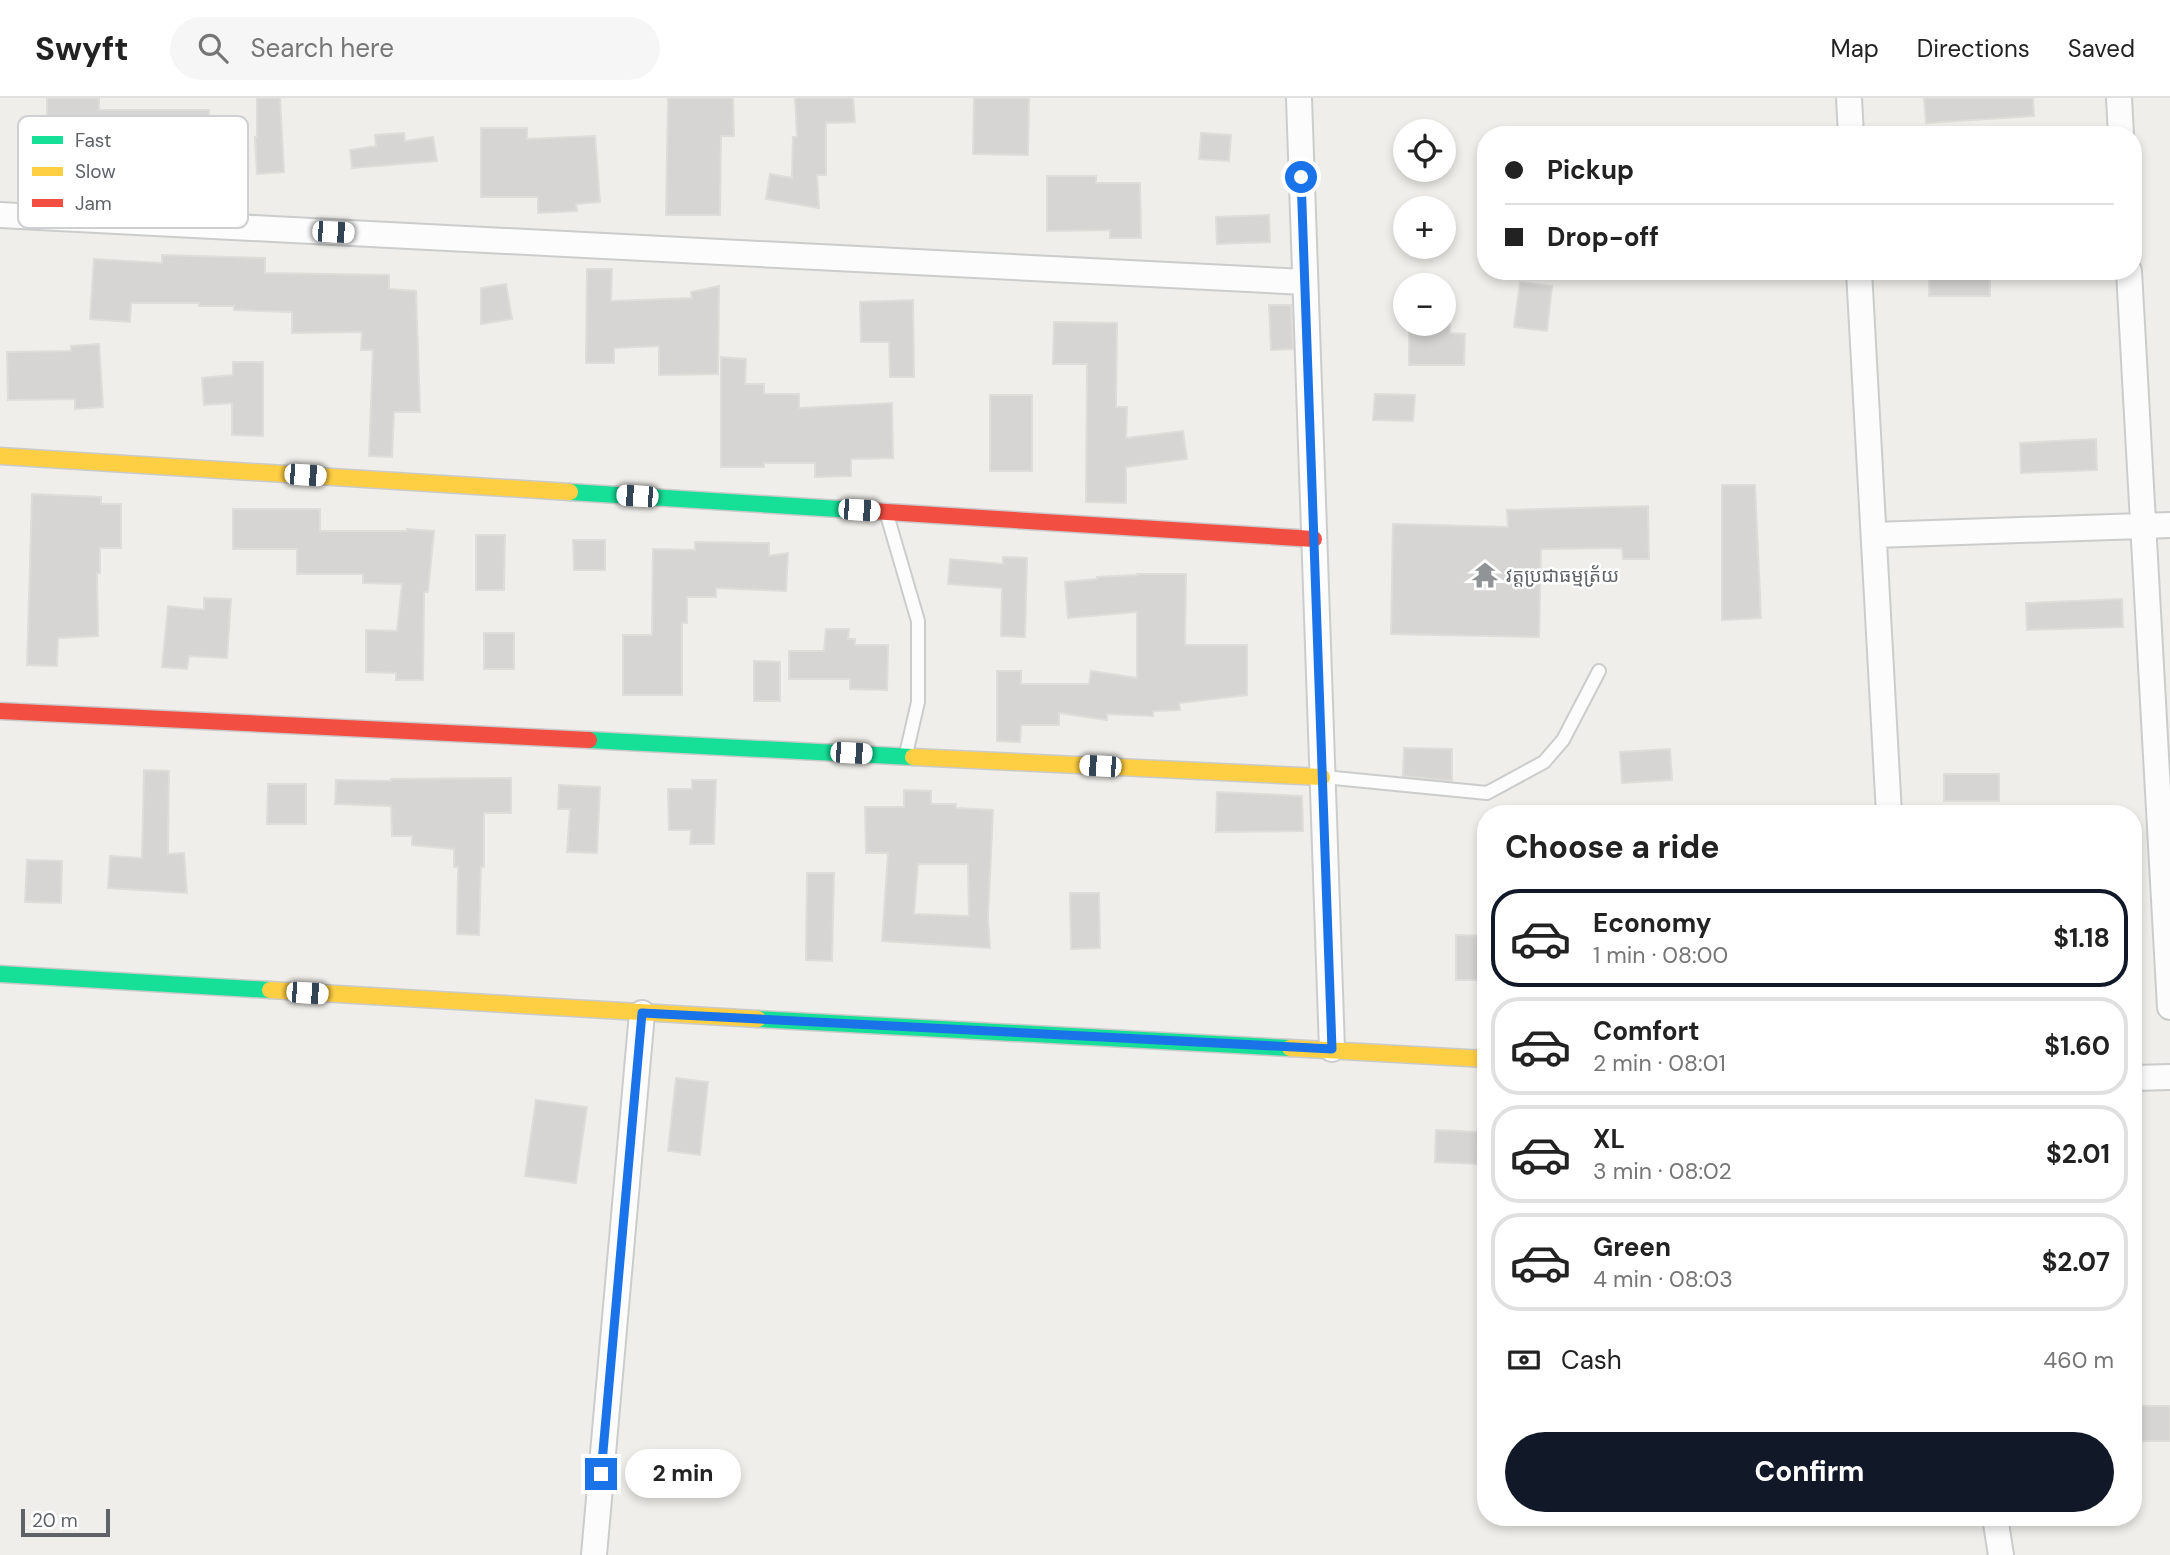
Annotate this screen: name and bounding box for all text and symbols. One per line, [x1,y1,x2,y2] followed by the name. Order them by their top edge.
[170,17,660,80] search box
[35,27,128,70] text: Swyft
[194,29,232,67] icon: search
[250,31,394,65] text: Search here
[1831,33,1879,64] text: Map
[1917,33,2030,64] text: Directions
[2068,33,2135,64] text: Saved
[18,116,248,228] legend
[1393,119,1456,336] map controls
[1393,119,1456,182] button: locate
[75,128,111,153] text: Fast
[1547,153,1634,187] text: Pickup
[75,159,116,184] text: Slow
[1285,161,1317,193] route start
[75,191,112,216] text: Jam
[1393,196,1456,259] button: +
[312,220,355,244] car
[1547,220,1659,254] text: Drop-off
[1393,273,1456,336] button: −
[284,463,327,487] car
[616,484,659,508] car
[838,498,881,522] car
[1470,560,1500,590] temple icon: វត្តប្រជាធម្មត្រ័យ
[1506,563,1619,588] place label: វត្តប្រជាធម្មត្រ័យ
[830,741,873,765] car
[1079,754,1122,778] car
[1505,826,1720,868] text: Choose a ride
[1593,906,1711,940] text: Economy
[1509,907,1572,970] icon: car
[2053,921,2110,955] text: $1.18
[1593,940,1728,970] text: 1 min · 08:00
[286,981,329,1005] car
[1593,1014,1699,1048] text: Comfort
[1509,1015,1572,1078] icon: car
[2044,1029,2110,1063] text: $1.60
[1593,1048,1726,1078] text: 2 min · 08:01
[1593,1122,1625,1156] text: XL
[1509,1123,1572,1186] icon: car
[2046,1137,2110,1171] text: $2.01
[1593,1156,1732,1186] text: 3 min · 08:02
[1593,1230,1671,1264] text: Green
[1509,1231,1572,1294] icon: car
[2042,1245,2110,1279] text: $2.07
[1593,1264,1733,1294] text: 4 min · 08:03
[1505,1341,1543,1379] icon: cash
[1561,1343,1622,1377] text: Cash
[2043,1345,2114,1375] text: 460 m
[1505,1432,2114,1512] button: Confirm
[626,1450,741,1498] callout: 2 min
[585,1458,617,1490] route end
[653,1458,713,1488] text: 2 min
[21,1506,110,1538] scale bar
[32,1508,78,1533] text: 20 m

